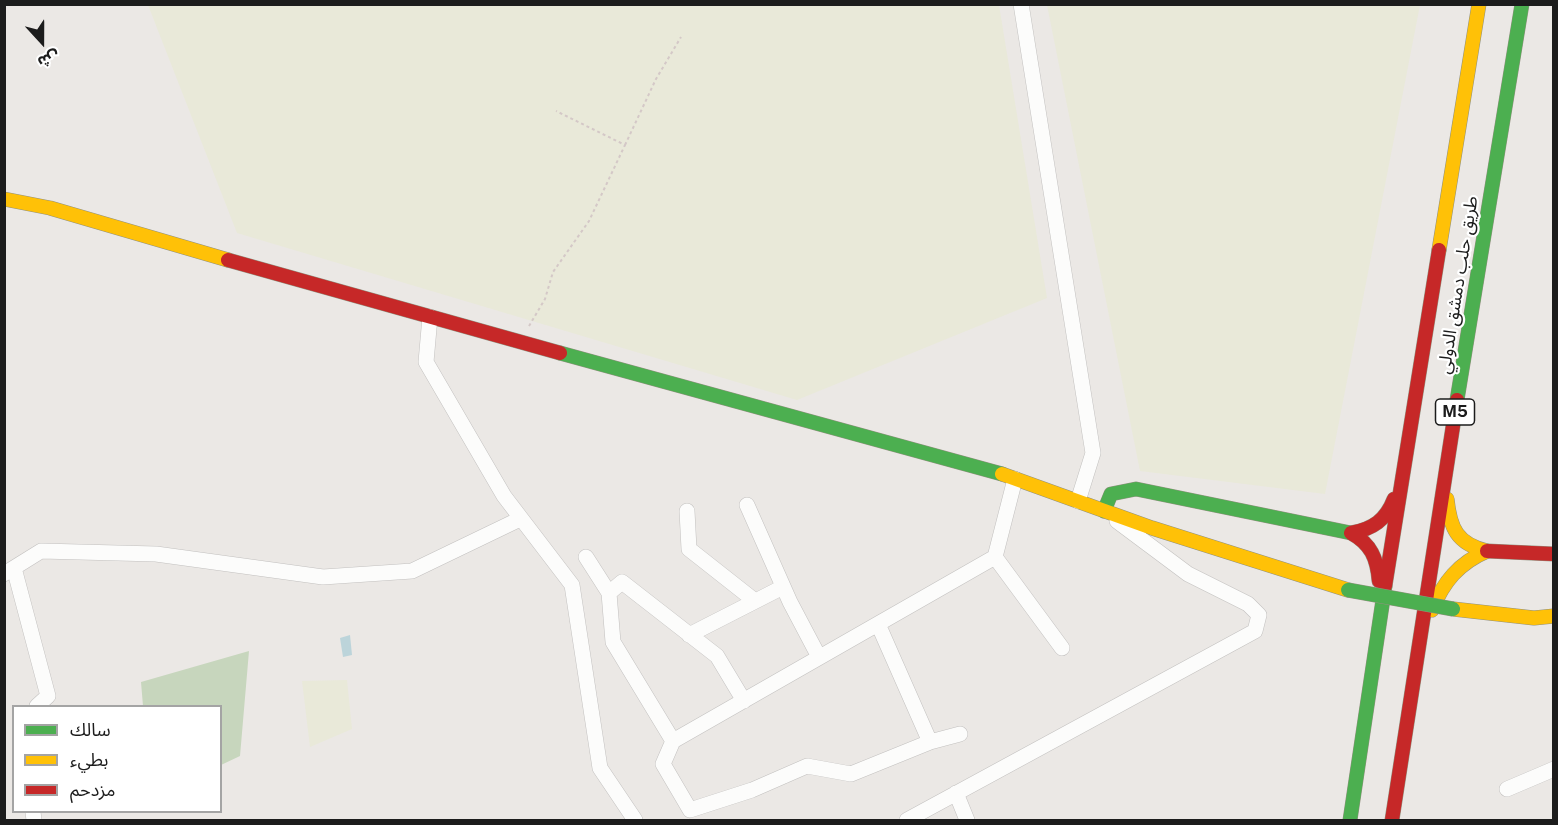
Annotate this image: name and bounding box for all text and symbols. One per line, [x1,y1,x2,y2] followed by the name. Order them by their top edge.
[12,12,72,72] north arrow
[35,46,62,72] text: ش
[1433,194,1483,376] street label: طريق حلب دمشق الدولي
[1436,399,1474,425] road number: M5
[12,705,222,813] legend
[70,719,111,740] text: سالك
[70,749,108,770] text: بطيء
[70,779,115,800] text: مزدحم

